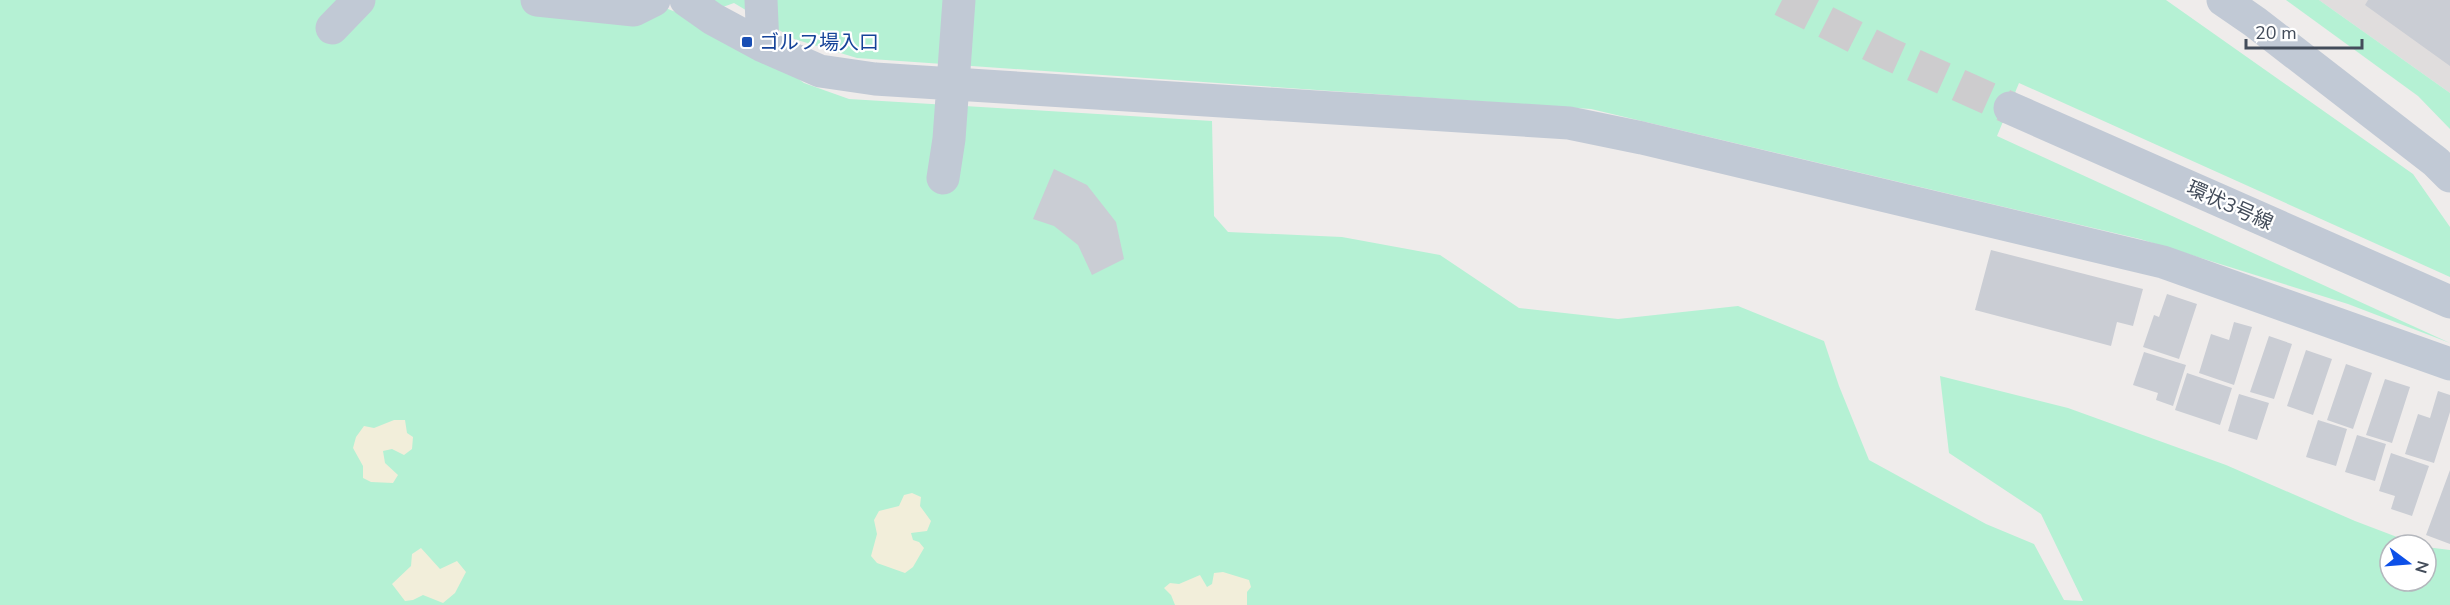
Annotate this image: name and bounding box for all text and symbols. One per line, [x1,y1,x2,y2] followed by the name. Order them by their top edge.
[2246,12,2362,50] scale bar
[2255,21,2297,45] text: 20 m
[759,29,879,56] place label: ゴルフ場入口
[740,35,754,49] marker: ゴルフ場入口
[2182,174,2277,236] street label: 環状3号線
[2378,533,2438,593] north arrow
[2409,558,2434,576] text: N

